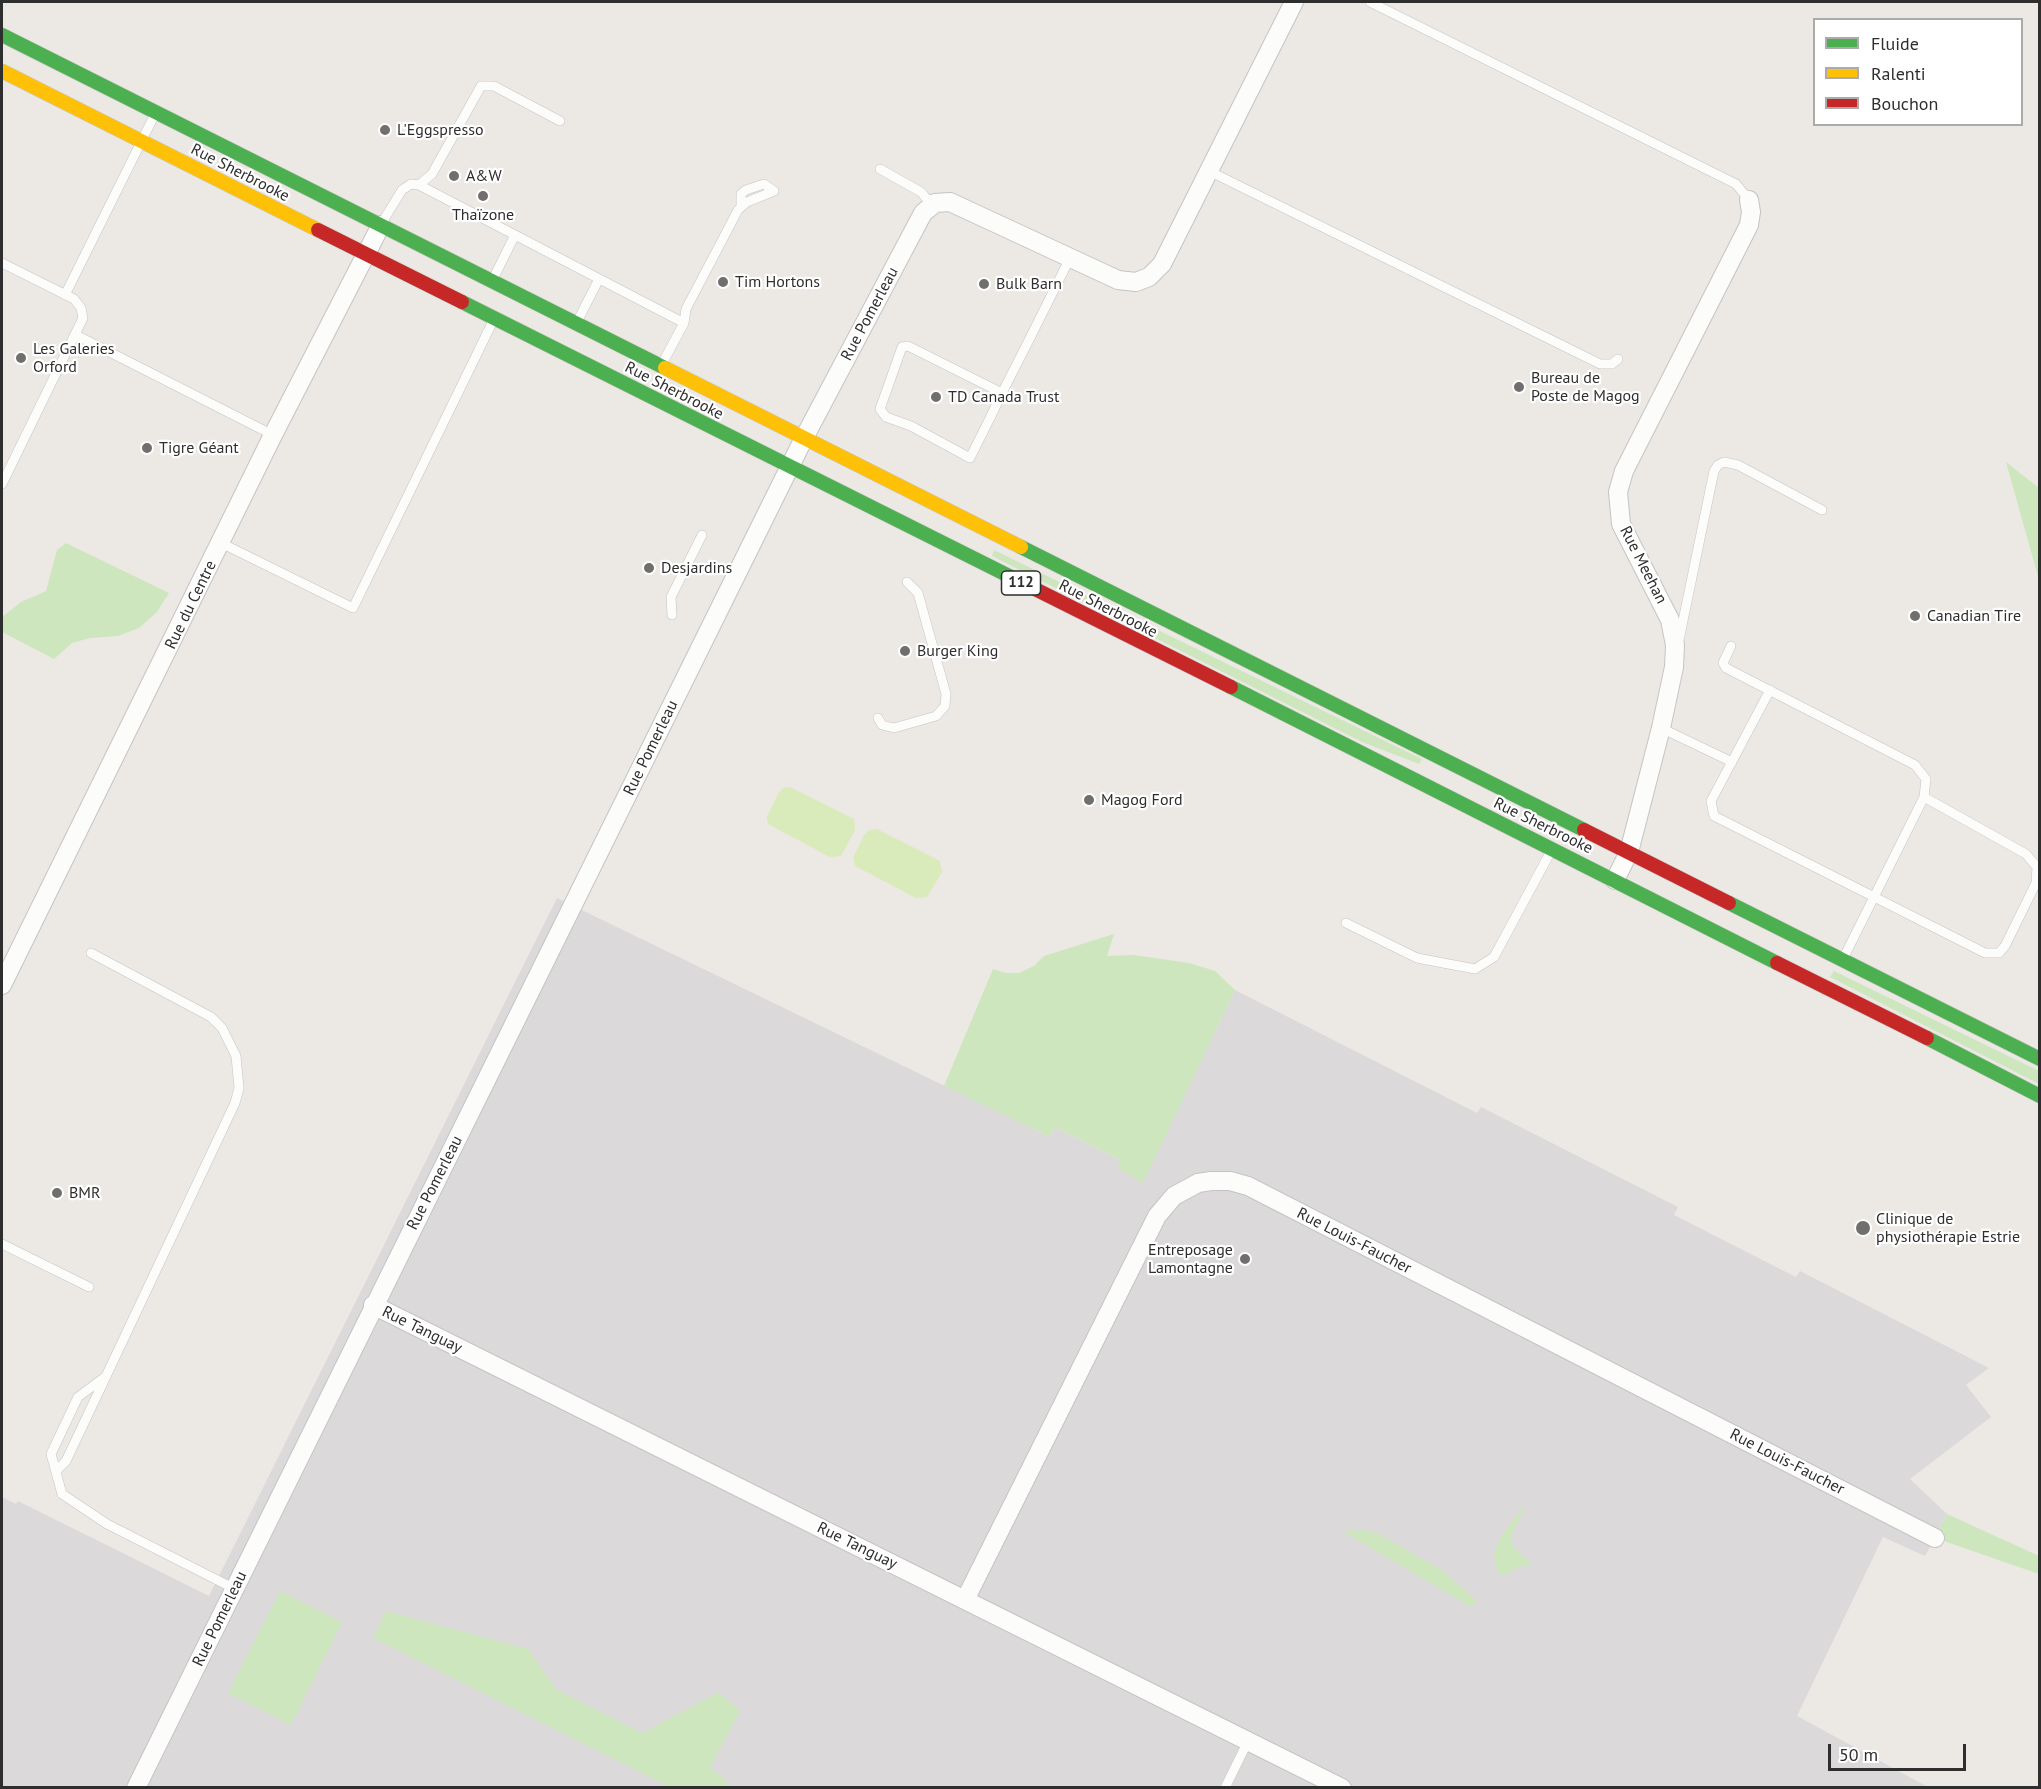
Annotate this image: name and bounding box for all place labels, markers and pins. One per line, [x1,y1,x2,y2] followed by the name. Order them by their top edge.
[397,120,484,140] place label: L'Eggspresso
[378,123,392,137] marker: L'Eggspresso
[466,166,502,186] place label: A&W
[447,169,461,183] marker: A&W
[476,189,490,203] marker: Thaïzone
[452,205,514,225] place label: Thaïzone
[735,272,820,292] place label: Tim Hortons
[996,274,1062,294] place label: Bulk Barn
[716,275,730,289] marker: Tim Hortons
[977,277,991,291] marker: Bulk Barn
[33,339,115,377] place label: Les Galeries Orford
[14,351,28,365] marker: Les Galeries Orford
[1531,368,1640,406] place label: Bureau de Poste de Magog
[1512,380,1526,394] marker: Bureau de Poste de Magog
[948,387,1059,407] place label: TD Canada Trust
[929,390,943,404] marker: TD Canada Trust
[159,438,239,458] place label: Tigre Géant
[140,441,154,455] marker: Tigre Géant
[661,558,732,578] place label: Desjardins
[642,561,656,575] marker: Desjardins
[1927,606,2021,626] place label: Canadian Tire
[1908,609,1922,623] marker: Canadian Tire
[917,641,998,661] place label: Burger King
[898,644,912,658] marker: Burger King
[1101,790,1183,810] place label: Magog Ford
[1082,793,1096,807] marker: Magog Ford
[69,1183,101,1203] place label: BMR
[50,1186,64,1200] marker: BMR
[1876,1209,2020,1247] place label: Clinique de physiothérapie Estrie
[1854,1219,1872,1237] marker: Clinique de physiothérapie Estrie
[1148,1240,1233,1278] place label: Entreposage Lamontagne
[1238,1252,1252,1266] marker: Entreposage Lamontagne

